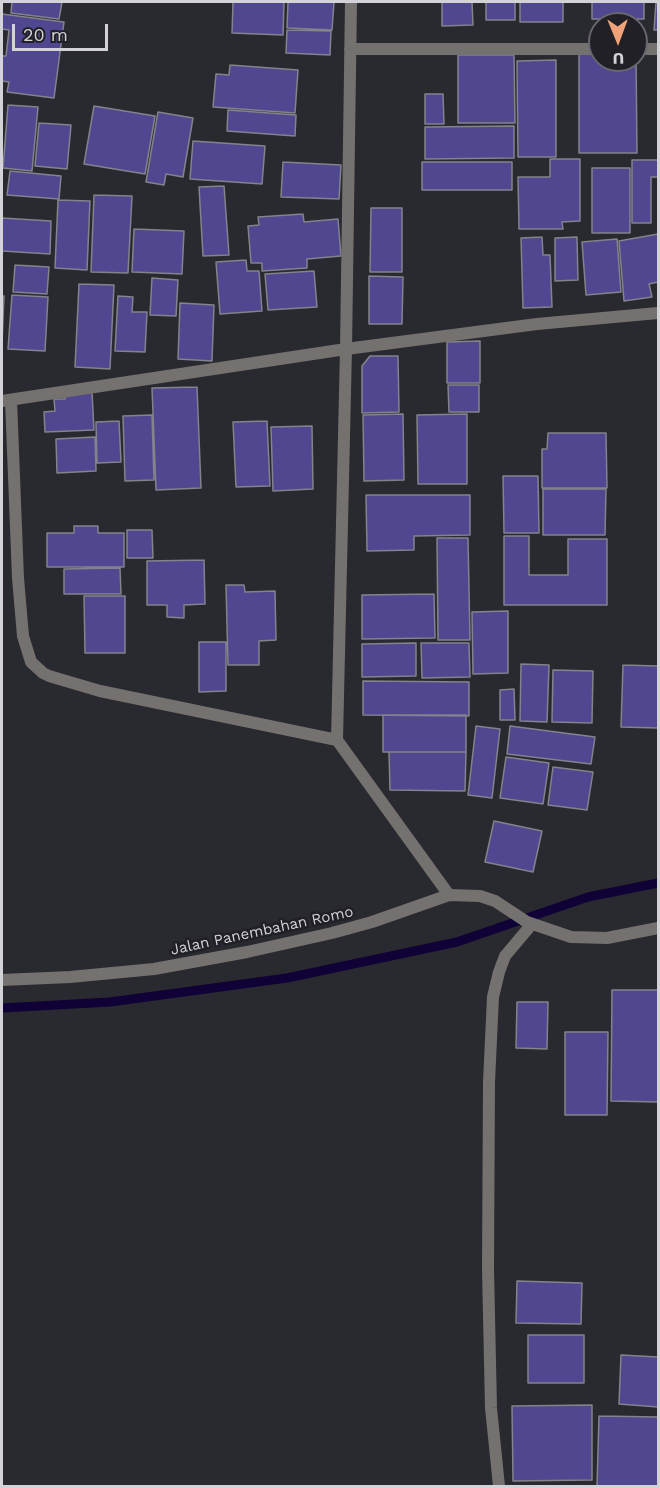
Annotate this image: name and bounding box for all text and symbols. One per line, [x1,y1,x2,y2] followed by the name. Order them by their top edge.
[15,12,111,50] scale bar
[588,12,648,72] north arrow
[23,24,68,45] text: 20 m
[612,49,624,68] text: U
[169,903,355,959] street label: Jalan Panembahan Romo

